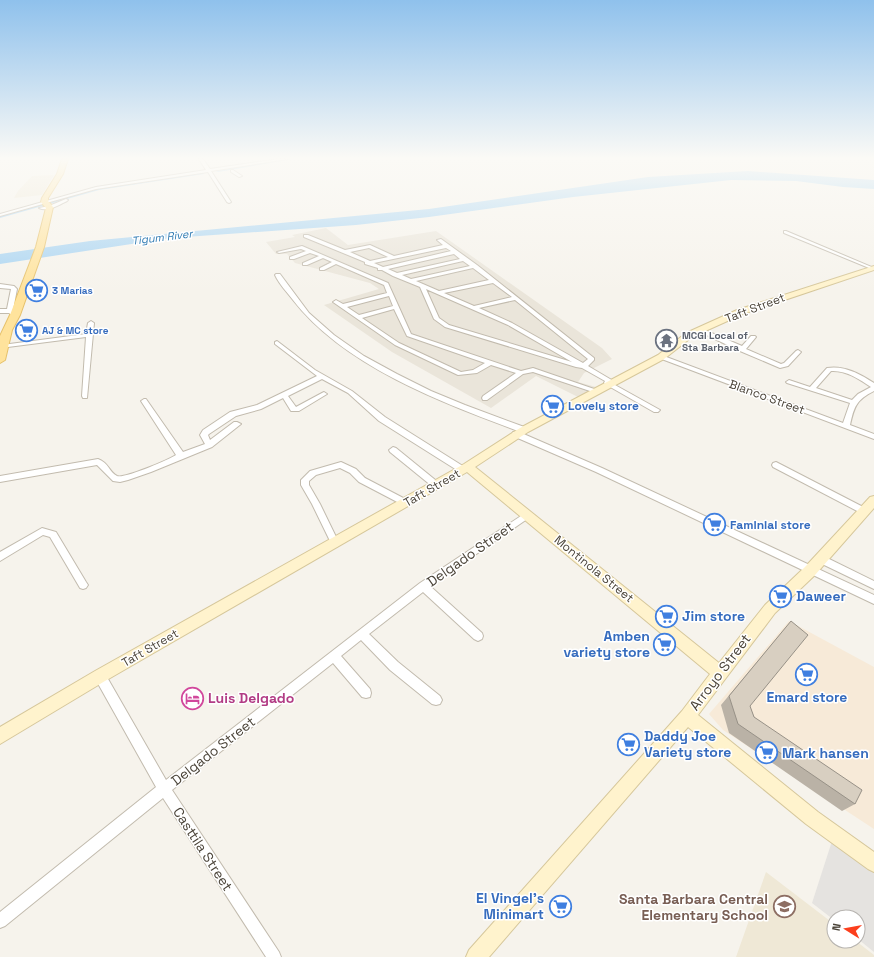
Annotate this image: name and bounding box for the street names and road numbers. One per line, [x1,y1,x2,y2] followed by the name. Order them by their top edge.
[723,289,787,327] street label: Taft Street
[727,376,807,418] street label: Blanco Street
[401,465,463,511] street label: Taft Street
[423,517,517,591] street label: Delgado Street
[551,532,637,606] street label: Montinola Street
[119,625,181,671] street label: Taft Street
[685,630,755,714] street label: Arroyo Street
[167,713,259,789] street label: Delgado Street
[169,804,237,894] street label: Casttila Street

